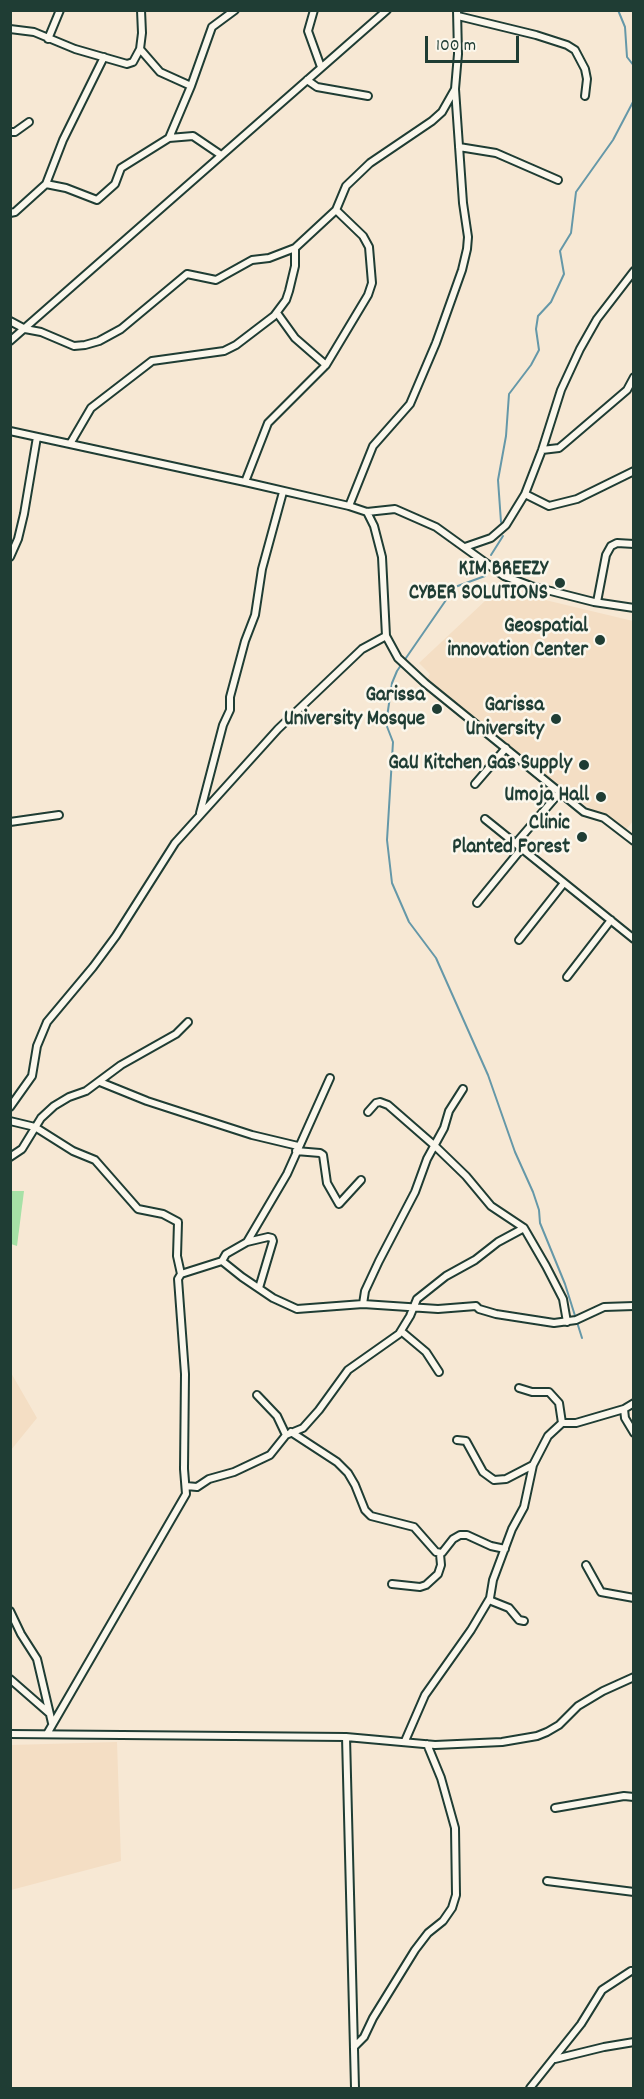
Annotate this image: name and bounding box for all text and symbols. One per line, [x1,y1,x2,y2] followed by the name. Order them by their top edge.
[428,24,522,62] scale bar
[436,34,476,59] text: 100 m
[409,558,548,608] place label: KIM BREEZY CYBER SOLUTIONS
[553,576,567,590] marker: KIM BREEZY CYBER SOLUTIONS
[447,615,588,665] place label: Geospatial innovation Center
[593,633,607,647] marker: Geospatial innovation Center
[284,684,425,734] place label: Garissa University Mosque
[466,694,544,744] place label: Garissa University
[430,702,444,716] marker: Garissa University Mosque
[549,712,563,726] marker: Garissa University
[388,752,572,778] place label: GaU Kitchen Gas Supply
[577,758,591,772] marker: GaU Kitchen Gas Supply
[504,784,589,810] place label: Umoja Hall
[594,790,608,804] marker: Umoja Hall
[452,812,570,862] place label: Clinic Planted Forest
[575,830,589,844] marker: Clinic Planted Forest

